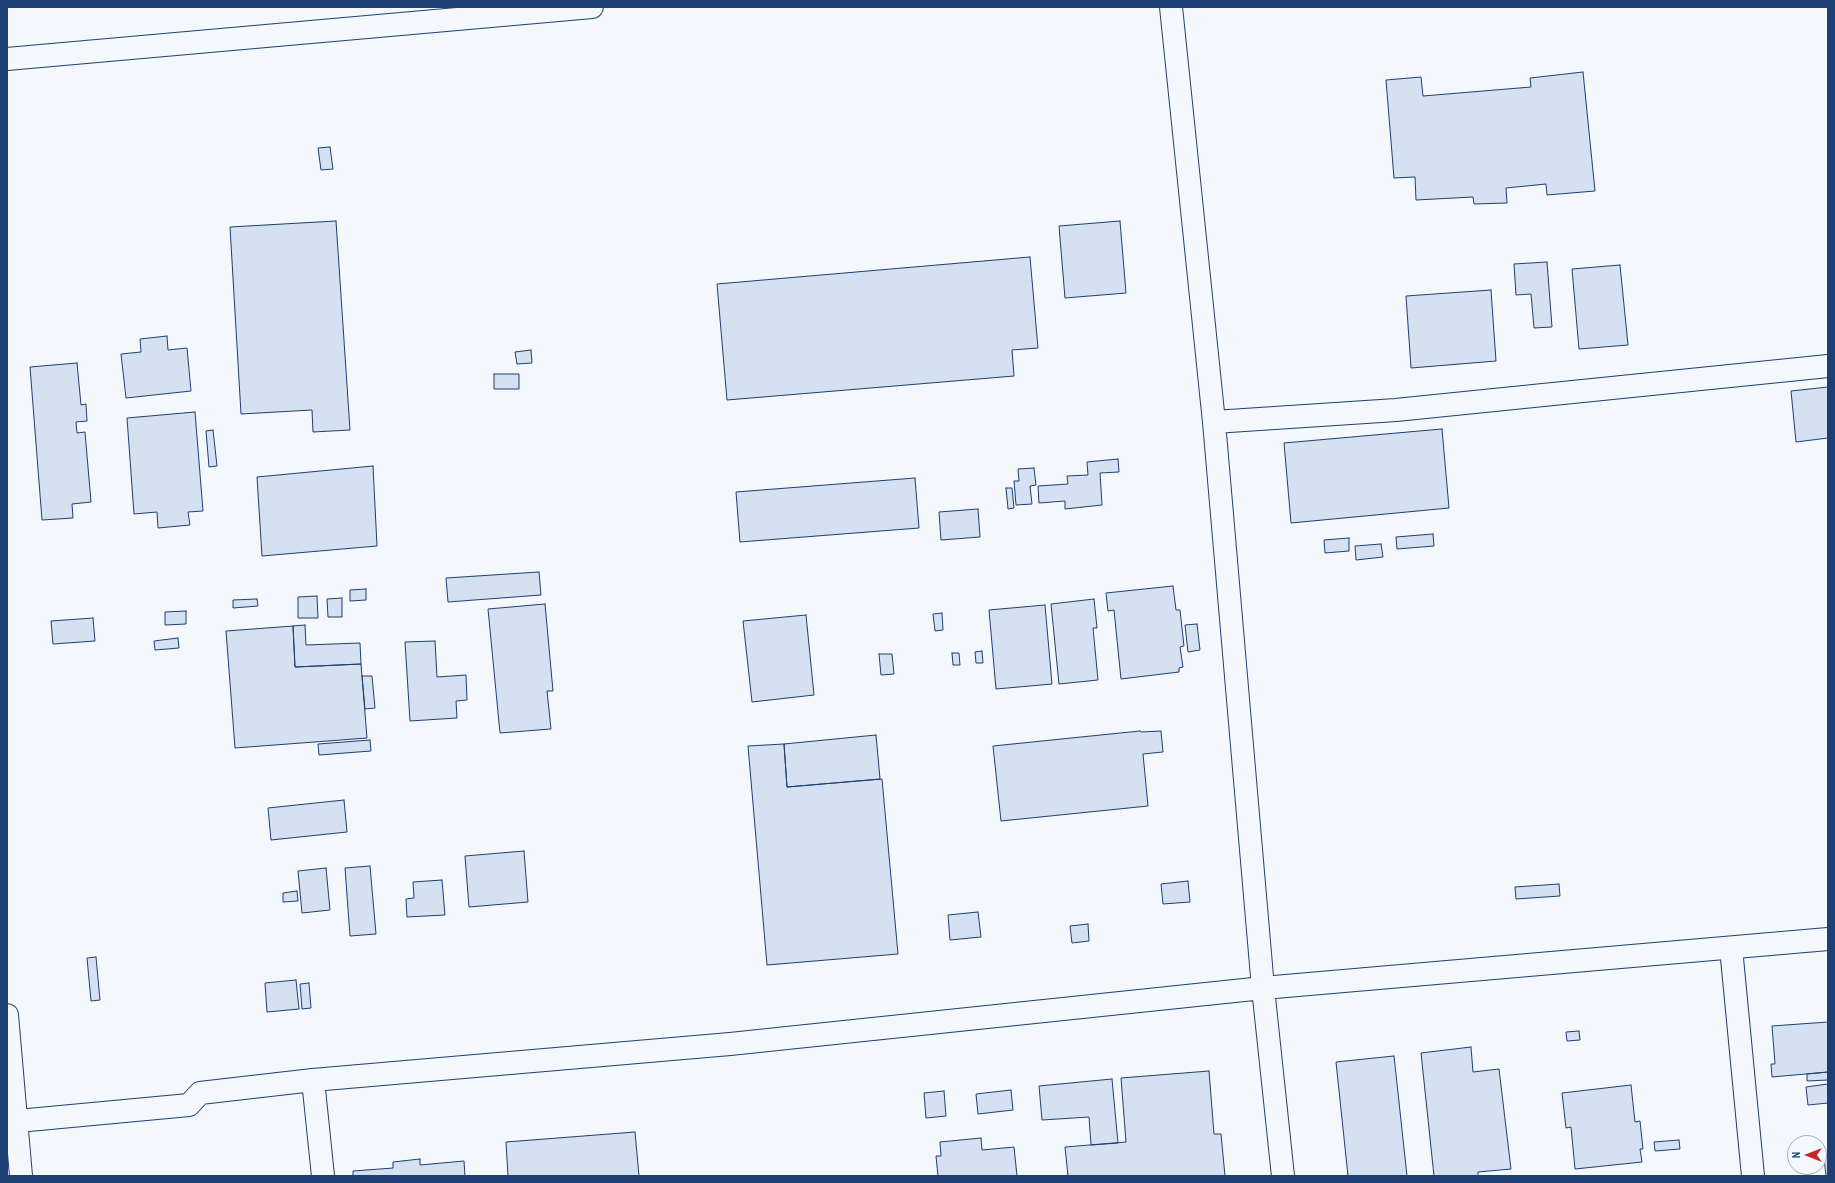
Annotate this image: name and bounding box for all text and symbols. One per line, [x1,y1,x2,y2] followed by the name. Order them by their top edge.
[1787,1135,1827,1175] north arrow
[1789,1152,1803,1158] text: N

